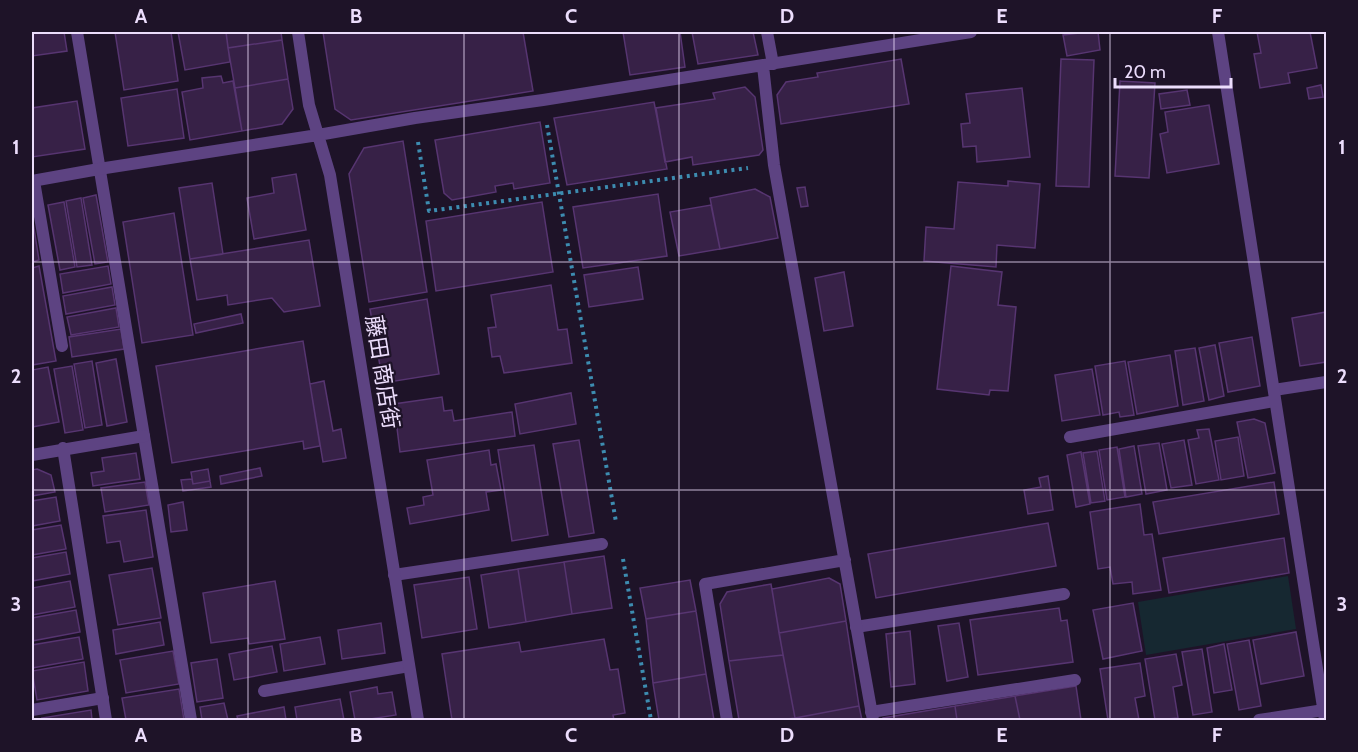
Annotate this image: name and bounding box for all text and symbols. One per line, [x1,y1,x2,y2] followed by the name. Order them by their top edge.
[135,4,148,28] text: A
[350,4,362,28] text: B
[565,4,577,28] text: C
[780,4,794,28] text: D
[996,4,1008,28] text: E
[1212,4,1223,28] text: F
[1115,51,1230,89] scale bar
[1124,61,1166,83] text: 20 m
[12,135,20,159] text: 1
[1338,135,1346,159] text: 1
[360,313,405,431] street label: 藤田 商店街
[11,364,21,388] text: 2
[1337,364,1347,388] text: 2
[11,592,21,616] text: 3
[1337,592,1347,616] text: 3
[135,723,148,747] text: A
[350,723,362,747] text: B
[565,723,577,747] text: C
[780,723,794,747] text: D
[996,723,1008,747] text: E
[1212,723,1223,747] text: F

